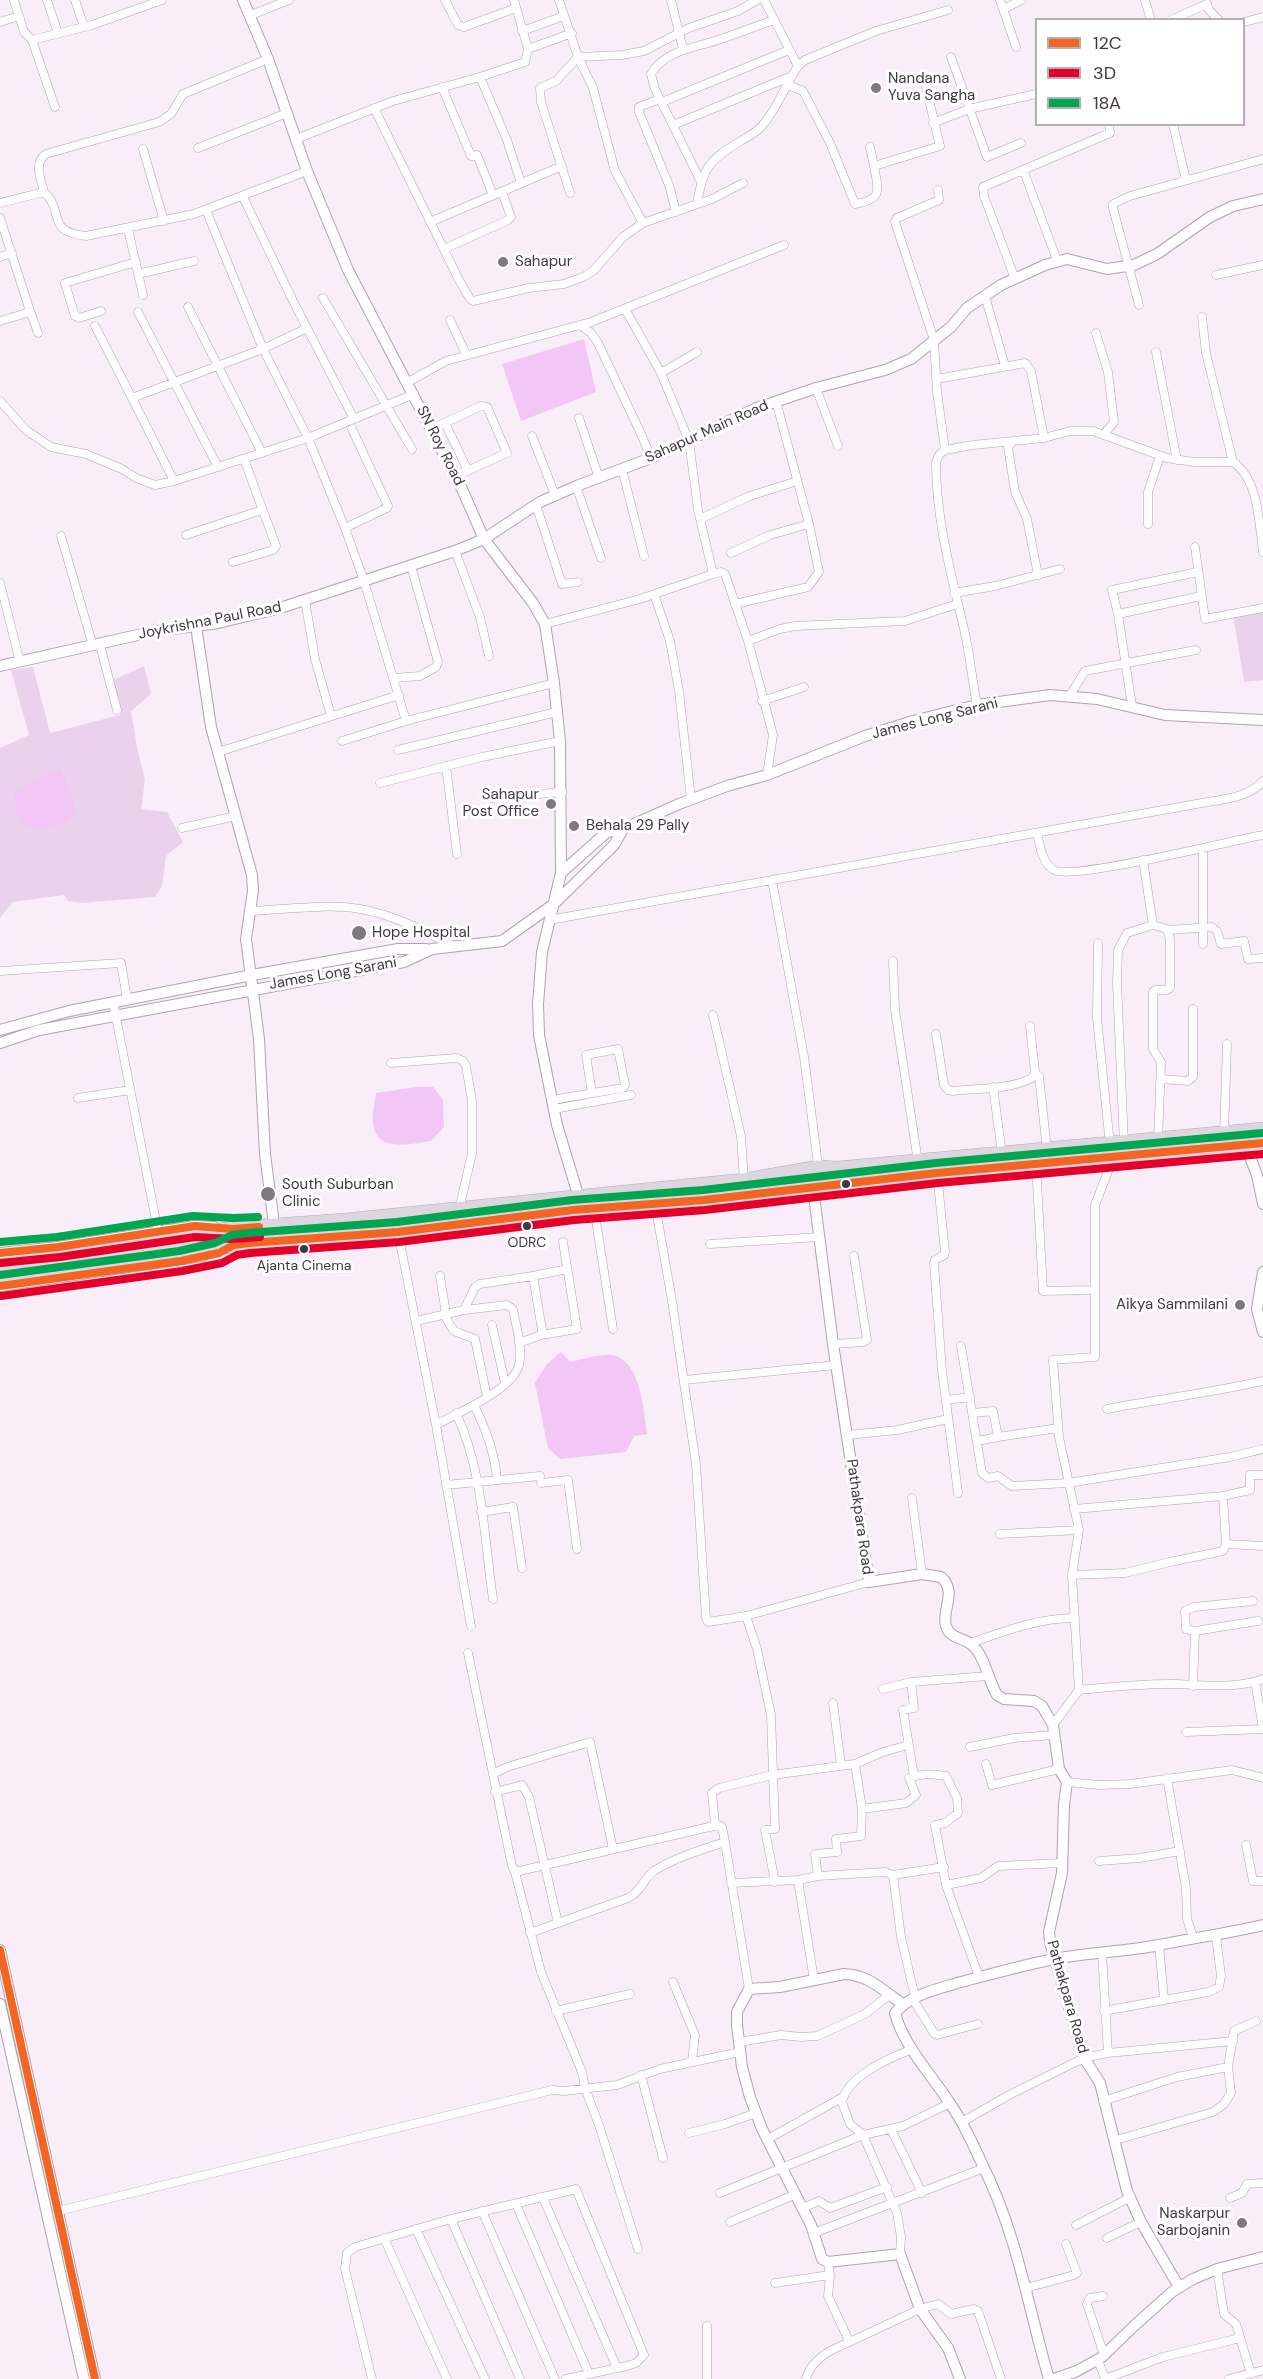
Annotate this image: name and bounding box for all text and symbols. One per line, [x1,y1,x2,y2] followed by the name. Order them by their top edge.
[1035,18,1245,126] legend
[1093,31,1122,55] text: 12C
[1093,61,1116,85] text: 3D
[888,70,975,105] place label: Nandana Yuva Sangha
[869,81,883,95] marker: Nandana Yuva Sangha
[1093,91,1121,115] text: 18A
[515,253,572,271] place label: Sahapur
[496,255,510,269] marker: Sahapur
[643,397,771,467] street label: Sahapur Main Road
[412,403,468,489] street label: SN Roy Road
[137,598,283,644] street label: Joykrishna Paul Road
[870,695,1000,743] street label: James Long Sarani
[463,786,539,821] place label: Sahapur Post Office
[544,797,558,811] marker: Sahapur Post Office
[586,817,689,835] place label: Behala 29 Pally
[567,819,581,833] marker: Behala 29 Pally
[350,924,368,942] marker: Hope Hospital
[372,924,470,942] place label: Hope Hospital
[268,954,398,994] street label: James Long Sarani
[282,1176,394,1211] place label: South Suburban Clinic
[840,1178,852,1190] unlabelled marker
[259,1185,277,1203] marker: South Suburban Clinic
[521,1220,533,1232] marker: ODRC
[508,1235,546,1251] place label: ODRC
[298,1243,310,1255] marker: Ajanta Cinema
[257,1258,351,1274] place label: Ajanta Cinema
[1116,1296,1228,1314] place label: Aikya Sammilani
[1233,1298,1247,1312] marker: Aikya Sammilani
[842,1458,876,1576] street label: Pathakpara Road
[1042,1938,1092,2056] street label: Pathakpara Road
[1157,2205,1230,2240] place label: Naskarpur Sarbojanin
[1235,2216,1249,2230] marker: Naskarpur Sarbojanin

